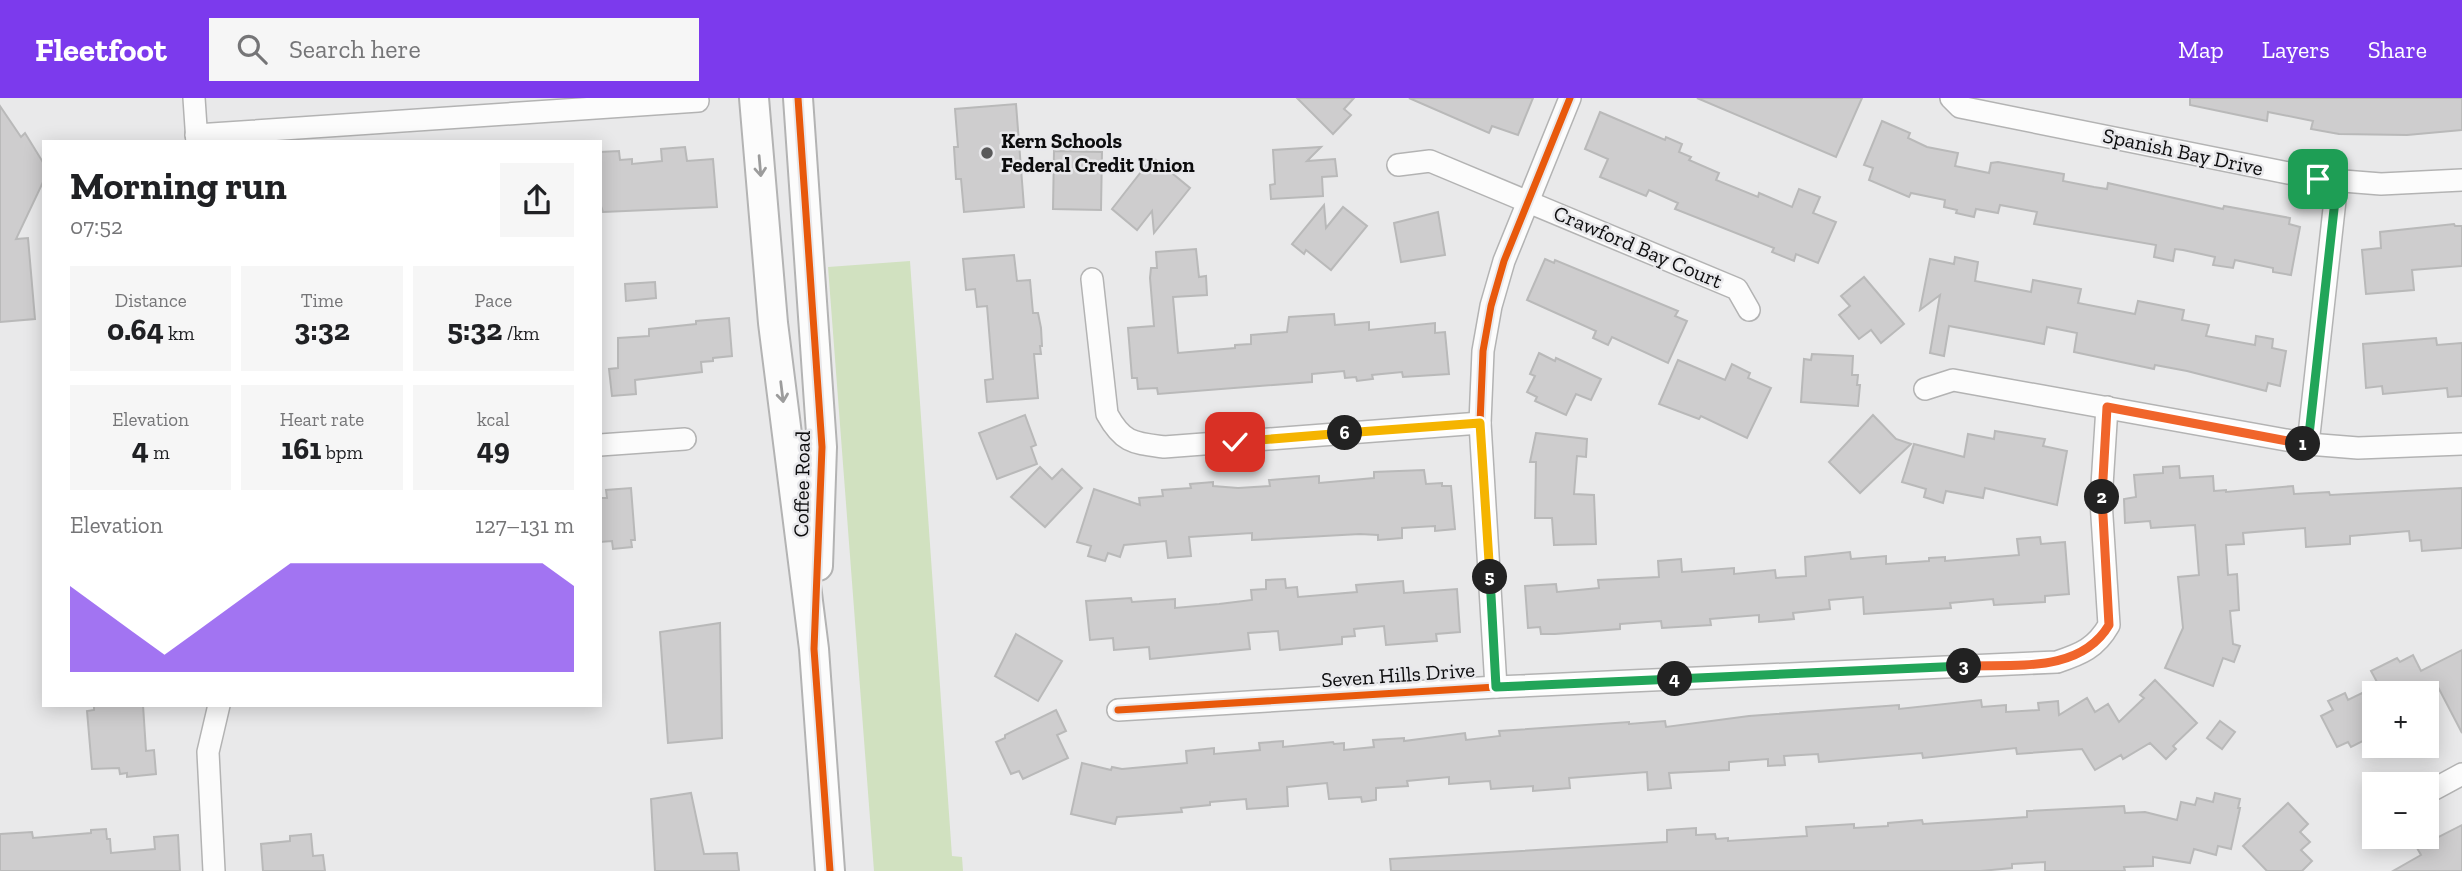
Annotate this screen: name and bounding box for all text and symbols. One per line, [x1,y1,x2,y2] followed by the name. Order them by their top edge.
[209,18,699,81] search box
[35,30,167,69] text: Fleetfoot
[233,30,271,68] icon: search
[289,33,421,65] text: Search here
[2178,35,2224,64] text: Map
[2262,35,2330,64] text: Layers
[2368,35,2427,64] text: Share
[2101,122,2266,181] street label: Spanish Bay Drive
[1001,128,1195,177] place label: Kern Schools Federal Credit Union
[979,145,995,161] marker: Kern Schools Federal Credit Union
[2288,149,2348,209] pin
[754,154,767,177] one-way arrow
[2299,160,2337,198] icon: arrive
[70,163,287,209] text: Morning run
[500,163,574,237] button: share
[1550,200,1726,293] street label: Crawford Bay Court
[70,212,123,240] text: 07:52
[115,289,187,312] text: Distance
[301,289,343,312] text: Time
[474,289,512,312] text: Pace
[107,312,164,348] text: 0.64
[294,312,350,348] text: 3:32
[447,312,502,348] text: 5:32
[164,322,194,345] text: km
[502,322,539,345] text: /km
[776,381,789,403] one-way arrow
[112,408,189,431] text: Elevation
[280,408,364,431] text: Heart rate
[477,408,510,431] text: kcal
[1205,412,1265,472] pin
[1328,416,1362,450] pin: 6
[1339,421,1350,444] text: 6
[1216,423,1254,461] icon: check
[2286,426,2320,462] pin: 1
[788,430,815,538] street label: Coffee Road
[132,431,149,467] text: 4
[281,431,322,467] text: 161
[477,431,510,467] text: 49
[2299,432,2306,455] text: 1
[149,441,170,464] text: m
[322,441,363,464] text: bpm
[2084,480,2120,514] pin: 2
[2096,485,2107,508] text: 2
[70,511,163,539] text: Elevation
[475,511,574,539] text: 127–131 m
[1472,560,1508,594] pin: 5
[1485,565,1494,588] text: 5
[1946,648,1982,684] pin: 3
[1958,654,1969,677] text: 3
[1320,657,1476,692] street label: Seven Hills Drive
[1658,662,1692,696] pin: 4
[1669,667,1680,690] text: 4
[2362,681,2439,849] map controls
[2362,681,2439,758] button: +
[2362,772,2439,849] button: −

